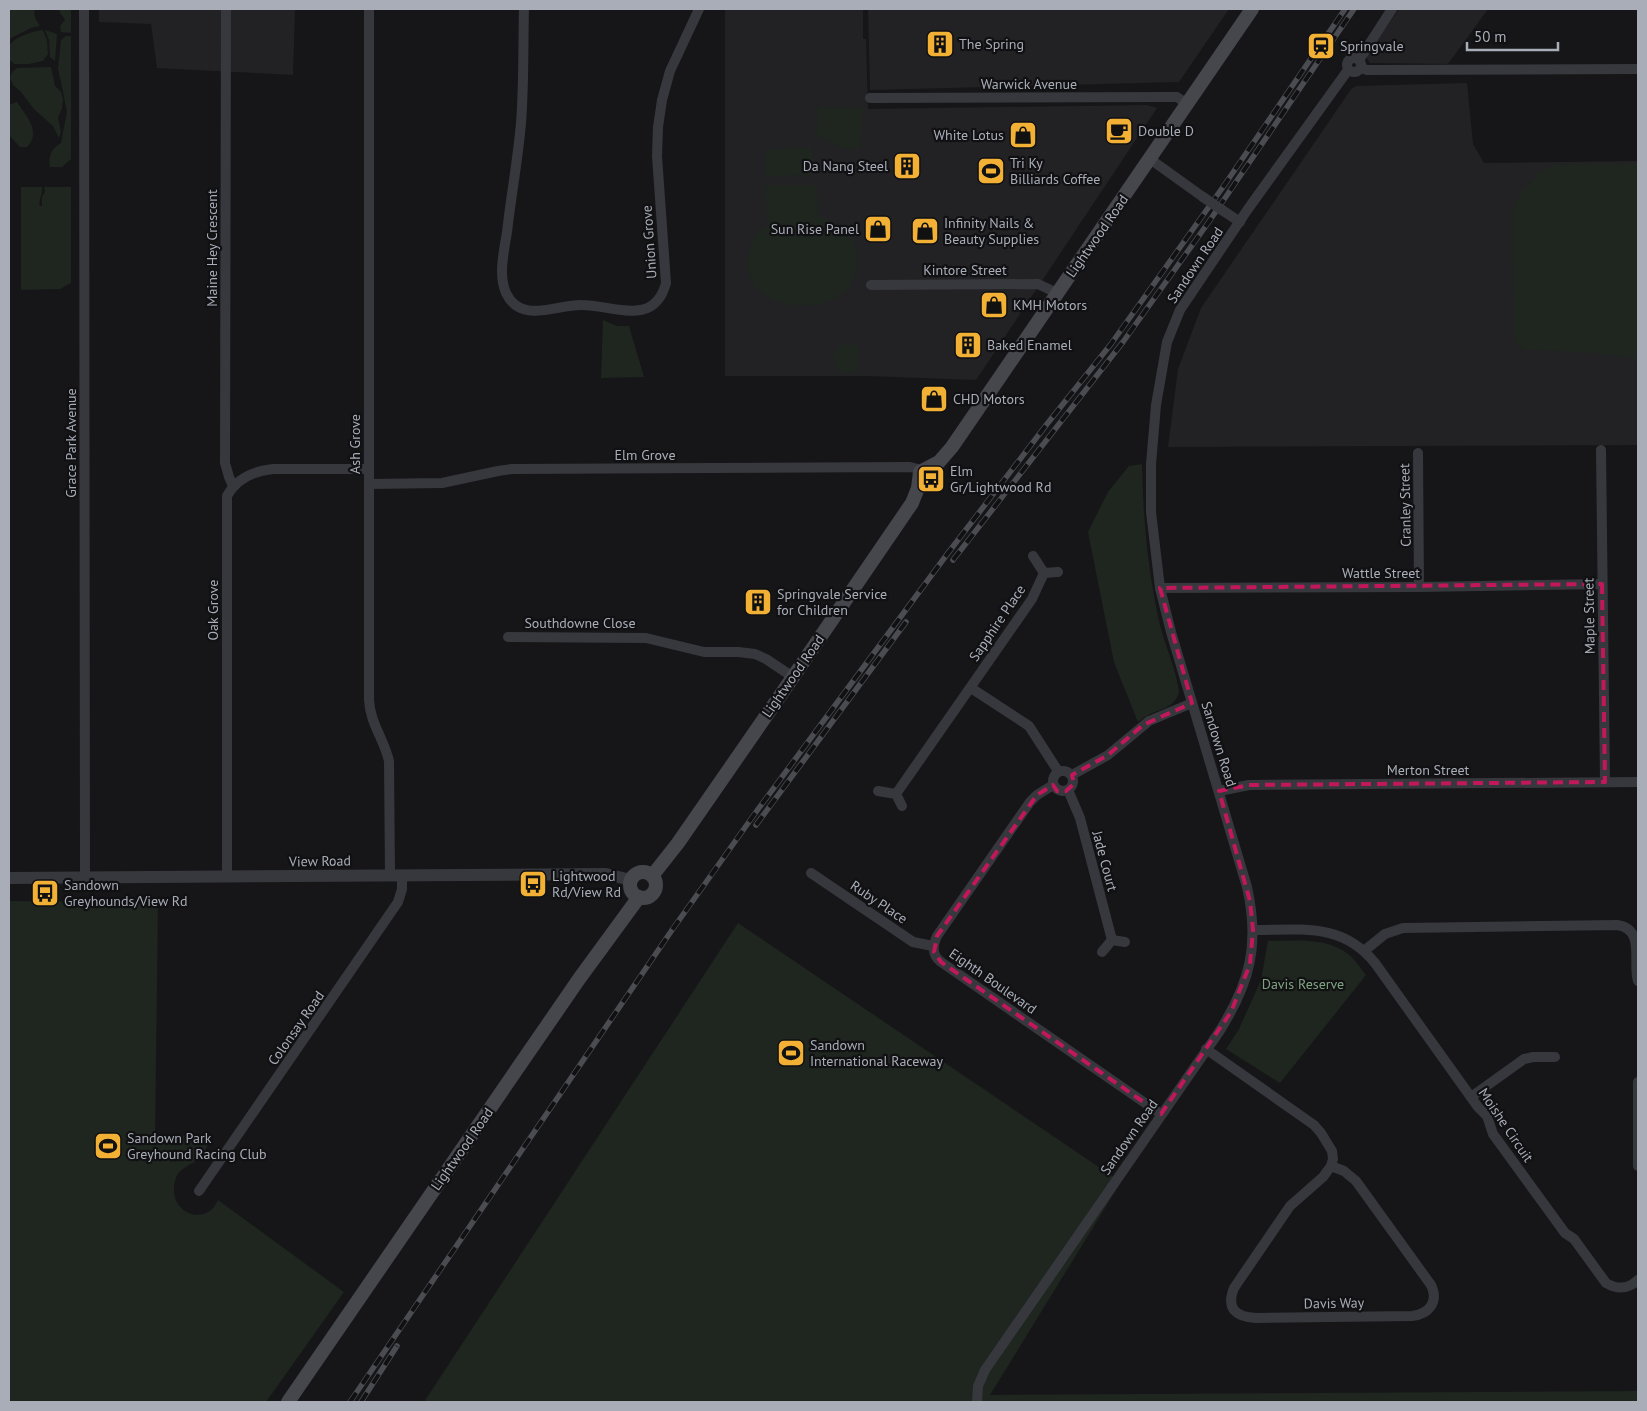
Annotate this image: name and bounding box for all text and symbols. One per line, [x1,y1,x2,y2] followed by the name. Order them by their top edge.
[1467,20,1558,52] scale bar
[1474,27,1507,46] text: 50 m
[925,29,955,59] building icon: The Spring
[1306,31,1336,61] station icon: Springvale
[959,35,1024,53] place label: The Spring
[1340,37,1404,55] place label: Springvale
[981,75,1077,93] street label: Warwick Avenue
[1104,116,1134,146] cafe icon: Double D
[1008,120,1038,150] shop icon: White Lotus
[1138,122,1194,140] place label: Double D
[933,126,1004,144] place label: White Lotus
[892,151,922,181] building icon: Da Nang Steel
[1010,154,1100,188] place label: Tri Ky Billiards Coffee
[976,156,1006,186] sports icon: Tri Ky Billiards Coffee
[803,157,888,175] place label: Da Nang Steel
[203,189,221,307] street label: Maine Hey Crescent
[1062,191,1132,281] street label: Lightwood Road
[637,205,661,279] street label: Union Grove
[863,214,893,244] shop icon: Sun Rise Panel
[944,214,1039,248] place label: Infinity Nails & Beauty Supplies
[910,216,940,246] shop icon: Infinity Nails & Beauty Supplies
[771,220,859,238] place label: Sun Rise Panel
[1163,223,1227,307] street label: Sandown Road
[923,261,1007,279] street label: Kintore Street
[979,290,1009,320] shop icon: KMH Motors
[1013,296,1087,314] place label: KMH Motors
[953,330,983,360] building icon: Baked Enamel
[987,336,1072,354] place label: Baked Enamel
[919,384,949,414] shop icon: CHD Motors
[62,388,80,498] street label: Grace Park Avenue
[953,390,1025,408] place label: CHD Motors
[346,414,364,474] street label: Ash Grove
[614,446,676,464] street label: Elm Grove
[950,462,1051,496] place label: Elm Gr/Lightwood Rd
[1395,463,1415,547] street label: Cranley Street
[916,464,946,494] bus stop icon: Elm Gr/Lightwood Rd
[1342,564,1420,582] street label: Wattle Street
[1579,577,1599,654] street label: Maple Street
[204,580,222,640] street label: Oak Grove
[965,581,1029,665] street label: Sapphire Place
[777,585,887,619] place label: Springvale Service for Children
[743,587,773,617] building icon: Springvale Service for Children
[524,614,636,632] street label: Southdowne Close
[758,631,828,721] street label: Lightwood Road
[1197,699,1241,789] street label: Sandown Road
[1387,761,1470,779] street label: Merton Street
[1088,828,1122,893] street label: Jade Court
[288,851,351,871] street label: View Road
[552,867,621,901] place label: Lightwood Rd/View Rd
[518,869,548,899] bus stop icon: Lightwood Rd/View Rd
[64,876,188,910] place label: Sandown Greyhounds/View Rd
[847,876,911,928] street label: Ruby Place
[30,878,60,908] bus stop icon: Sandown Greyhounds/View Rd
[946,944,1040,1018] street label: Eighth Boulevard
[1262,975,1344,993] park label: Davis Reserve
[264,987,328,1069] street label: Colonsay Road
[810,1036,944,1070] place label: Sandown International Raceway
[776,1038,806,1068] sports icon: Sandown International Raceway
[1475,1084,1538,1166] street label: Moishe Circuit
[1096,1096,1162,1178] street label: Sandown Road
[427,1104,497,1194] street label: Lightwood Road
[127,1129,267,1163] place label: Sandown Park Greyhound Racing Club
[93,1131,123,1161] sports icon: Sandown Park Greyhound Racing Club
[1304,1293,1365,1313] street label: Davis Way

